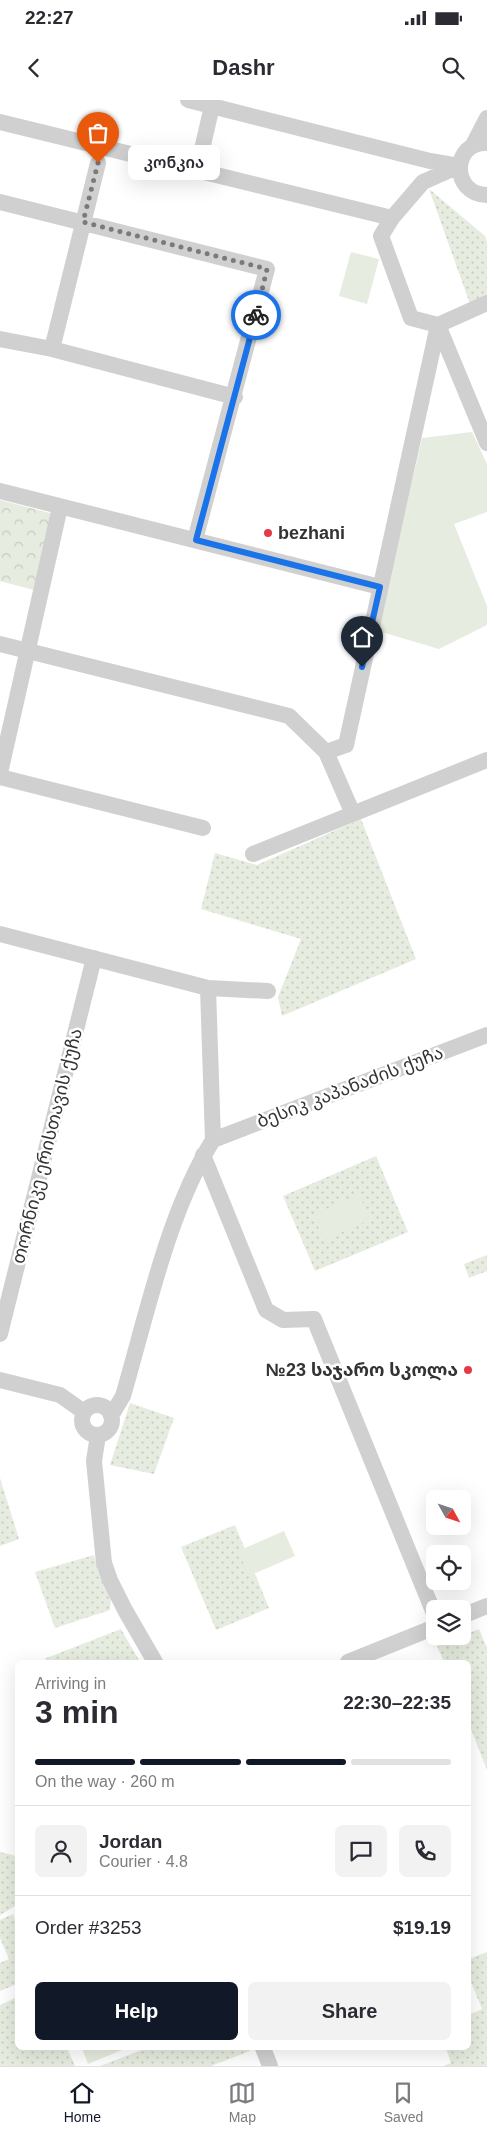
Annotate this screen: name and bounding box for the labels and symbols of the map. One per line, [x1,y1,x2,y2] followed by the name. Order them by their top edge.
[77,112,119,163] pin
[128,146,220,180] callout: კონკია
[231,290,281,340] courier
[278,523,345,543] place label: bezhani
[262,527,274,539] marker: bezhani
[341,616,383,667] pin
[8,1026,87,1266] street label: თორნიკე ერისთავის ქუჩა
[254,1042,446,1133] street label: ბესიკ კაპანაძის ქუჩა
[266,1360,458,1381] place label: №23 საჯარო სკოლა
[462,1364,474,1376] marker: №23 საჯარო სკოლა
[426,1490,471,1535] north arrow

